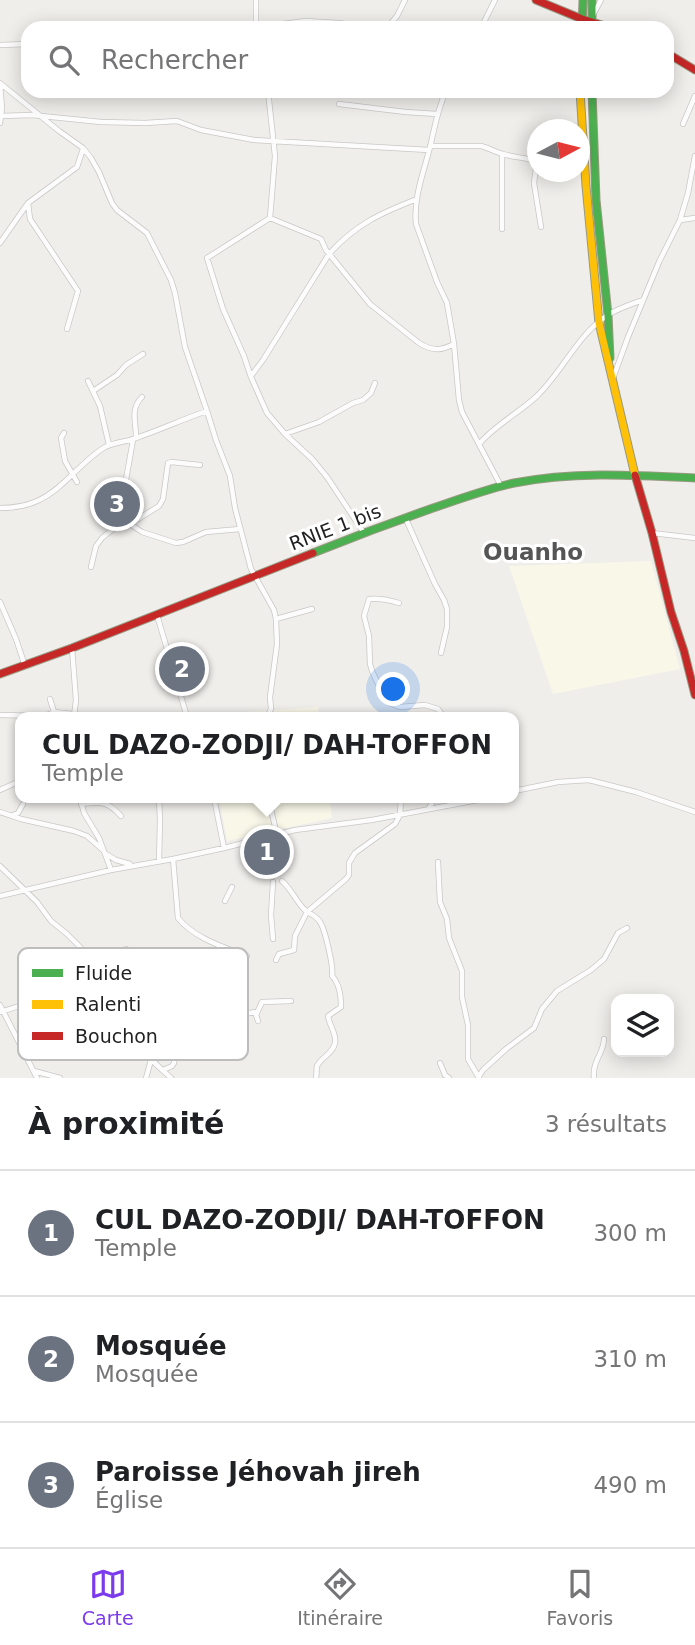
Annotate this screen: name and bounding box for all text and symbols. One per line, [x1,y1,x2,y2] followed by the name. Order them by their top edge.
[21,21,674,98] search box
[45,41,83,79] icon: search
[101,45,248,75] text: Rechercher
[527,119,590,182] north arrow
[94,478,140,530] pin: 3
[286,499,384,555] street label: RNIE 1 bis
[483,539,583,565] district label: Ouanho
[159,643,205,695] pin: 2
[376,672,410,706] your location
[15,712,519,803] popup
[42,730,492,760] text: CUL DAZO-ZODJI/ DAH-TOFFON
[42,760,124,786] text: Temple
[244,826,290,878] pin: 1
[18,948,248,1060] legend
[75,962,132,984] text: Fluide
[75,993,141,1015] text: Ralenti
[611,994,674,1057] map controls
[611,994,674,1057] button: layers
[75,1025,158,1047] text: Bouchon
[28,1106,224,1141] text: À proximité
[545,1111,667,1137] text: 3 résultats
[95,1205,545,1235] text: CUL DAZO-ZODJI/ DAH-TOFFON
[43,1220,59,1246] text: 1
[593,1220,667,1246] text: 300 m
[95,1235,177,1261] text: Temple
[95,1331,227,1361] text: Mosquée
[43,1346,59,1372] text: 2
[593,1346,667,1372] text: 310 m
[95,1361,198,1387] text: Mosquée
[95,1457,421,1487] text: Paroisse Jéhovah jireh
[43,1472,59,1498] text: 3
[593,1472,667,1498] text: 490 m
[95,1487,163,1513] text: Église
[82,1565,134,1629] tab: Carte
[297,1565,383,1629] tab: Itinéraire
[547,1565,613,1629] tab: Favoris

